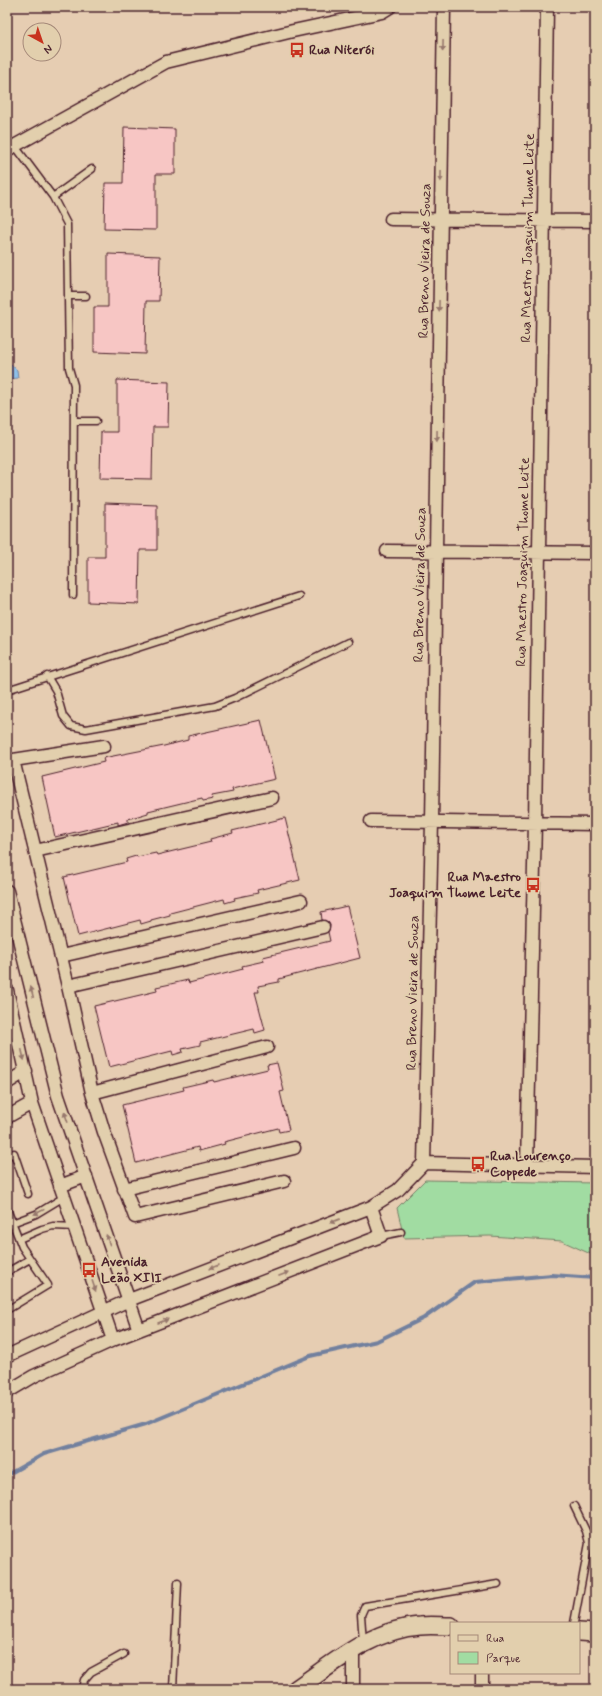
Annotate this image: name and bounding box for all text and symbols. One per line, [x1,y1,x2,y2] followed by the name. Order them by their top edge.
[22,22,62,62] north arrow
[440,40,446,53] one-way arrow
[40,41,55,57] text: N
[288,41,306,59] bus stop icon: Rua Niterói
[309,41,374,59] place label: Rua Niterói
[517,133,539,343] street label: Rua Maestro Joaquim Thome Leite
[438,170,444,183] one-way arrow
[415,183,435,339] street label: Rua Breno Vieira de Souza
[436,300,442,313] one-way arrow
[434,430,440,443] one-way arrow
[512,457,534,667] street label: Rua Maestro Joaquim Thome Leite
[410,507,430,663] street label: Rua Breno Vieira de Souza
[389,868,521,902] place label: Rua Maestro Joaquim Thome Leite
[524,876,542,894] bus stop icon: Rua Maestro Joaquim Thome Leite
[403,915,423,1071] street label: Rua Breno Vieira de Souza
[29,986,35,998] one-way arrow
[20,1049,26,1061] one-way arrow
[63,1111,69,1123] one-way arrow
[490,1147,571,1181] place label: Rua Lourenço Coppede
[469,1155,487,1173] bus stop icon: Rua Lourenço Coppede
[34,1209,45,1215] one-way arrow
[328,1218,340,1224] one-way arrow
[105,1234,111,1246] one-way arrow
[101,1253,163,1287] place label: Avenida Leão XIII
[80,1261,98,1279] bus stop icon: Avenida Leão XIII
[207,1265,219,1271] one-way arrow
[279,1270,291,1276] one-way arrow
[92,1280,98,1292] one-way arrow
[157,1317,169,1323] one-way arrow
[450,1622,580,1674] legend
[486,1631,504,1647] text: Rua
[486,1651,521,1667] text: Parque

